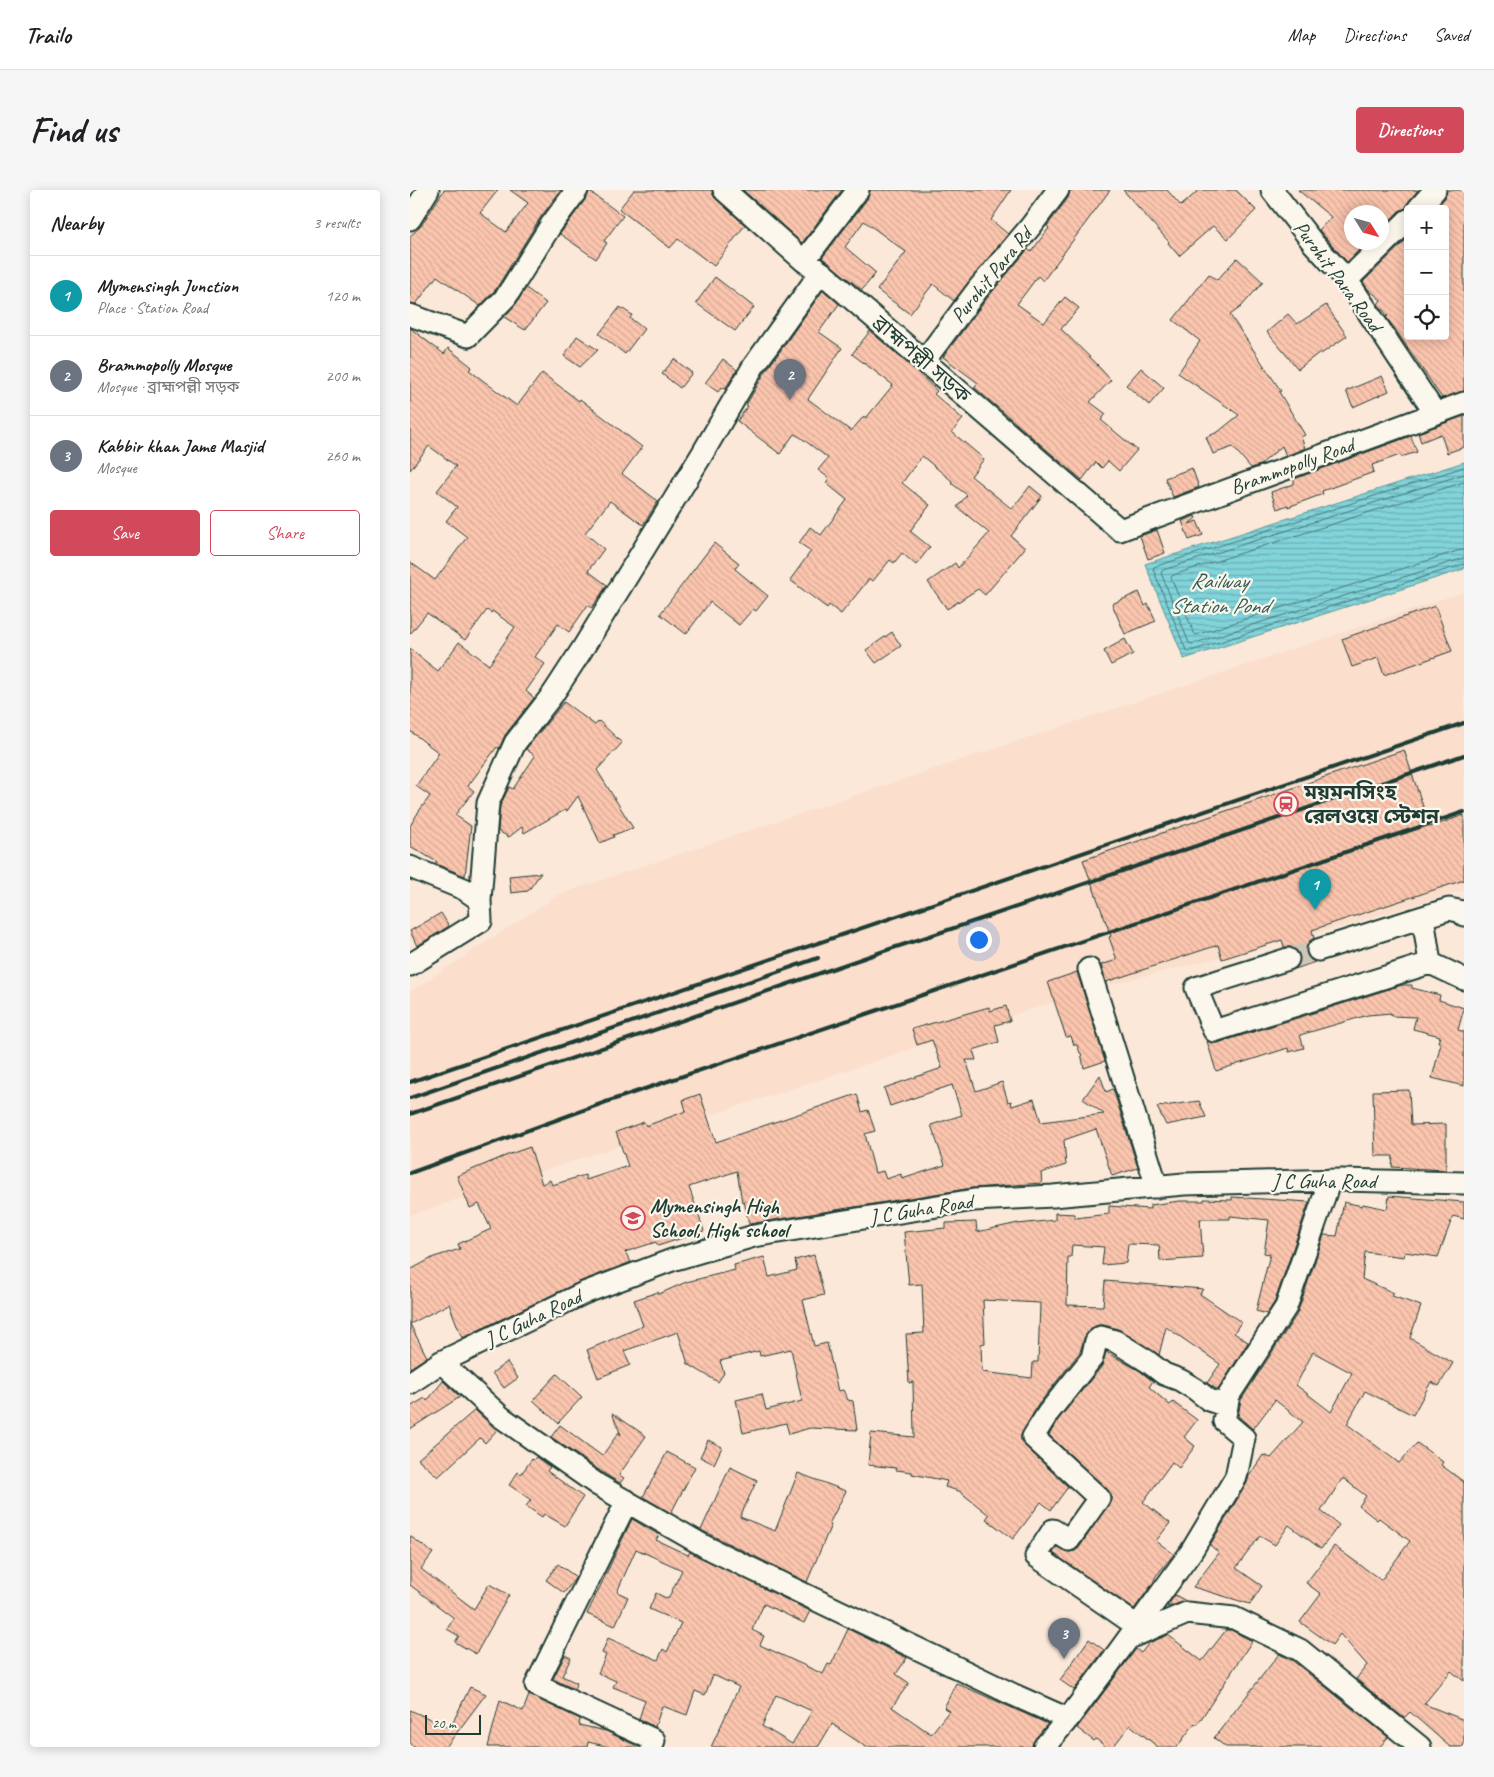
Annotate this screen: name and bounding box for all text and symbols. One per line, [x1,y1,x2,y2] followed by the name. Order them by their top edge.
[25,20,71,50] text: Trailo
[1288,24,1315,46] text: Map
[1343,24,1406,46] text: Directions
[1434,24,1469,46] text: Saved
[1356,107,1464,153] button: Directions
[30,108,117,153] text: Find us
[1344,205,1389,250] north arrow
[1404,205,1449,340] map controls
[1404,205,1449,250] button: +
[50,210,103,236] text: Nearby
[313,213,360,233] text: 3 results
[1288,216,1390,339] street label: Purohit Para Road
[945,219,1040,328] street label: Purohit Para Rd
[1404,250,1449,295] button: −
[97,274,238,298] text: Mymensingh Junction
[62,286,70,306] text: 1
[326,286,360,306] text: 120 m
[1404,295,1449,340] button: locate
[97,298,208,318] text: Place · Station Road
[867,309,977,409] street label: ব্রাহ্মপল্লী সড়ক
[97,353,231,377] text: Brammopolly Mosque
[774,359,806,400] pin: 2
[62,366,70,386] text: 2
[326,366,360,386] text: 200 m
[97,377,239,397] text: Mosque · ব্রাহ্মপল্লী সড়ক
[1227,430,1361,500] street label: Brammopolly Road
[97,434,263,458] text: Kabbir khan Jame Masjid
[62,446,70,466] text: 3
[326,446,360,466] text: 260 m
[97,458,137,478] text: Mosque
[50,510,200,556] button: Save
[210,510,360,556] button: Share
[1170,567,1275,620] water label: Railway Station Pond
[1303,779,1440,829] place label: ময়মনসিংহ রেলওয়ে স্টেশন
[1273,791,1299,817] station icon: ময়মনসিংহ রেলওয়ে স্টেশন
[1299,869,1331,910] pin: 1
[966,927,992,953] your location
[1271,1168,1380,1194] street label: J C Guha Road
[867,1187,978,1230] street label: J C Guha Road
[650,1193,792,1243] place label: Mymensingh High School, High school
[620,1205,646,1231] school or university icon: Mymensingh High School, High school
[480,1282,589,1353] street label: J C Guha Road
[1048,1618,1080,1659] pin: 3
[425,1712,481,1735] scale bar
[432,1715,456,1732] text: 20 m

